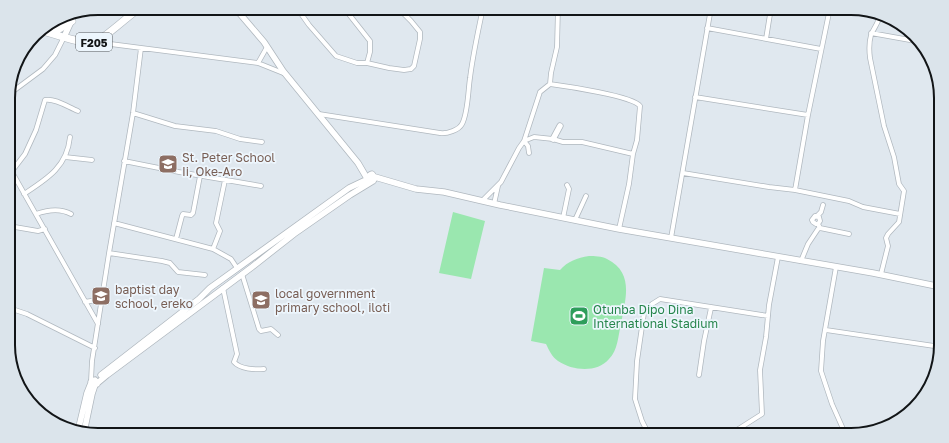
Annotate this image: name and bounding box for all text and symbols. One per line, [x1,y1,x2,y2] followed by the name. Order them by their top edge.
[76,33,112,51] road number: F205
[182,150,275,179] place label: St. Peter School Ii, Oke-Aro
[157,153,179,175] school or university icon: St. Peter School Ii, Oke-Aro
[115,282,193,311] place label: baptist day school, ereko
[90,285,112,307] school or university icon: baptist day school, ereko
[275,286,390,315] place label: local government primary school, iloti
[250,289,272,311] school or university icon: local government primary school, iloti
[593,302,718,331] place label: Otunba Dipo Dina International Stadium
[568,305,590,327] sports icon: Otunba Dipo Dina International Stadium

